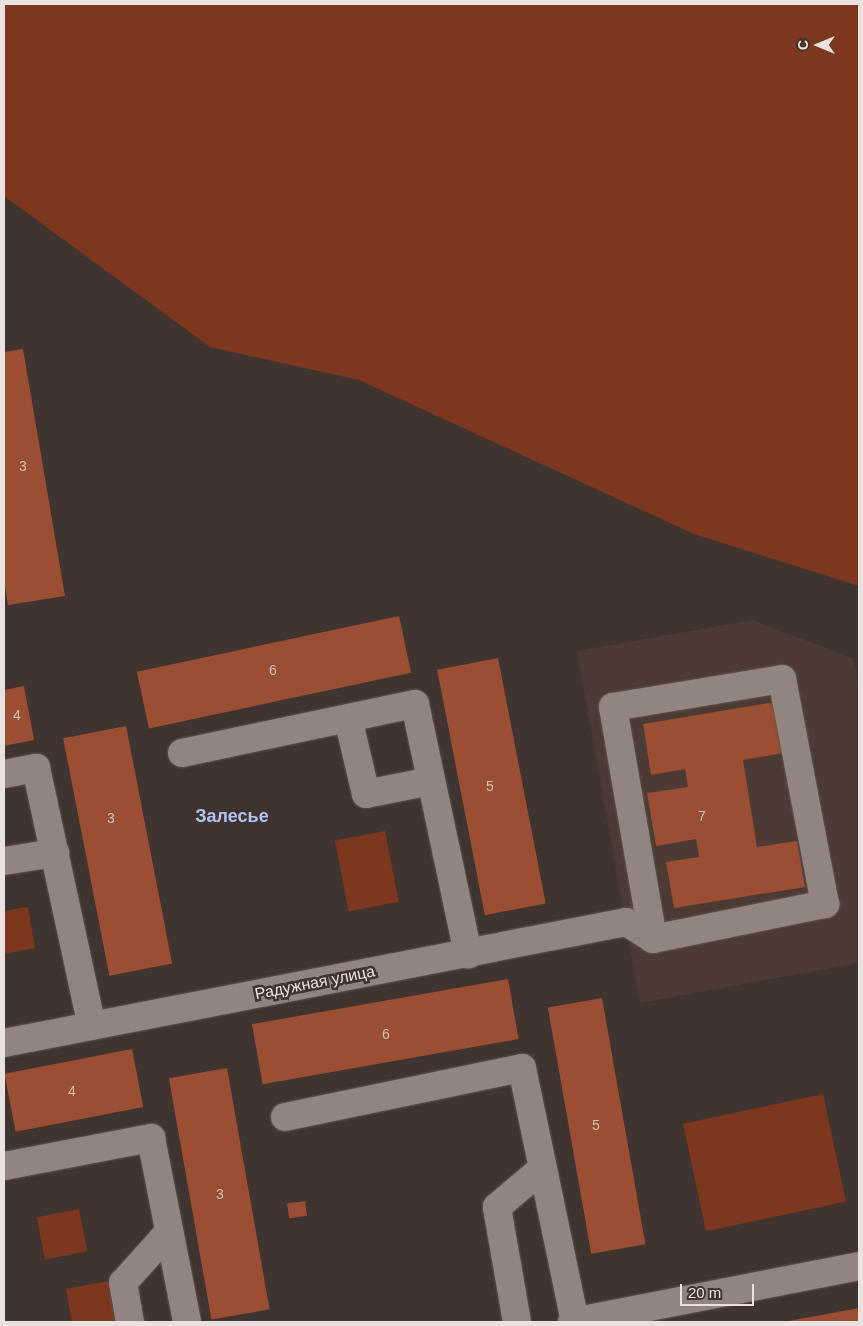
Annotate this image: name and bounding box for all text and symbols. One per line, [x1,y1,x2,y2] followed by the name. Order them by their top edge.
[793,20,843,70] north arrow
[795,40,811,50] text: С
[19,458,27,474] house number: 3
[269,662,277,678] house number: 6
[13,707,21,723] house number: 4
[486,778,494,794] house number: 5
[195,805,269,827] district label: Залесье
[698,808,706,824] house number: 7
[107,810,115,826] house number: 3
[253,962,377,1004] street label: Радужная улица
[382,1026,390,1042] house number: 6
[68,1083,76,1099] house number: 4
[592,1117,600,1133] house number: 5
[216,1186,224,1202] house number: 3
[683,1274,757,1306] scale bar
[688,1284,721,1301] text: 20 m

